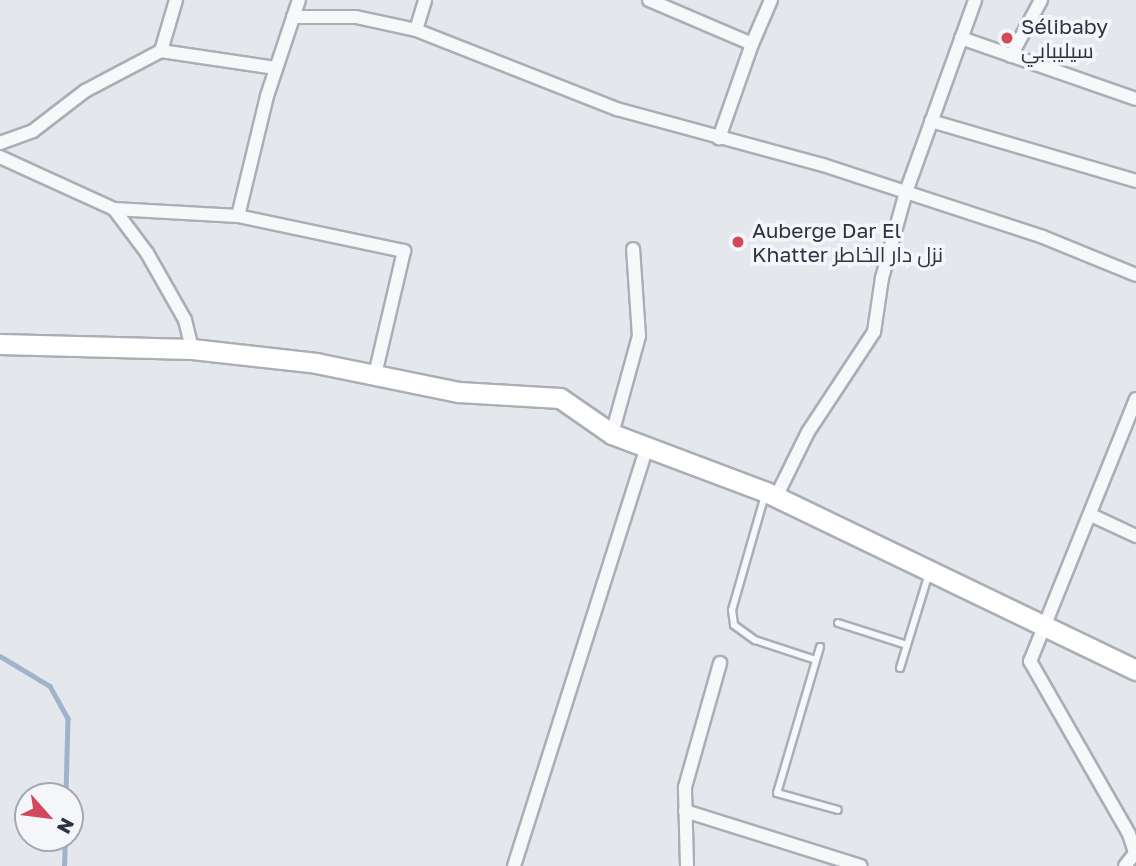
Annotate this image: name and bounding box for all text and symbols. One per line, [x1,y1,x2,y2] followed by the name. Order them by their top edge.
[1021,13,1108,63] place label: Sélibaby سيليبابي
[999,30,1015,46] marker: Sélibaby سيليبابي
[752,217,943,267] place label: Auberge Dar El Khatter نزل دار الخاطر
[730,234,746,250] marker: Auberge Dar El Khatter نزل دار الخاطر
[14,782,84,852] north arrow
[53,814,80,838] text: N

